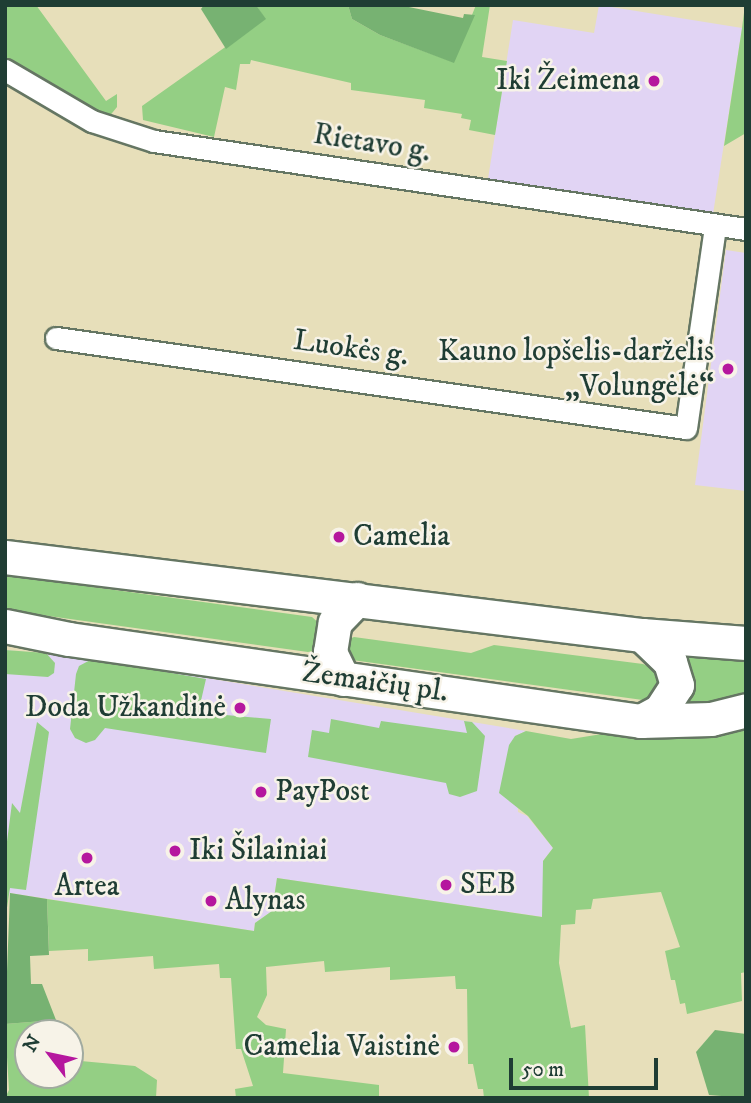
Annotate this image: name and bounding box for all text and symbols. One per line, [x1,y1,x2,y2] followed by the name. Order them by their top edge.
[496,63,640,99] place label: Iki Žeimena
[646,73,662,89] marker: Iki Žeimena
[311,117,433,171] street label: Rietavo g.
[291,323,411,375] street label: Luokės g.
[438,334,714,404] place label: Kauno lopšelis-darželis „Volungėlė“
[720,361,736,377] marker: Kauno lopšelis-darželis „Volungėlė“
[353,519,450,555] place label: Camelia
[331,529,347,545] marker: Camelia
[300,655,450,711] street label: Žemaičių pl.
[25,690,226,726] place label: Doda Užkandinė
[232,700,248,716] marker: Doda Užkandinė
[275,774,370,810] place label: PayPost
[253,784,269,800] marker: PayPost
[189,833,327,869] place label: Iki Šilainiai
[167,843,183,859] marker: Iki Šilainiai
[79,850,95,866] marker: Artea
[460,867,516,903] place label: SEB
[54,869,120,905] place label: Artea
[438,877,454,893] marker: SEB
[225,883,305,919] place label: Alynas
[203,893,219,909] marker: Alynas
[14,1019,84,1089] north arrow
[244,1029,440,1065] place label: Camelia Vaistinė
[19,1031,46,1056] text: N
[446,1039,462,1055] marker: Camelia Vaistinė
[513,1044,662,1088] scale bar
[522,1057,564,1083] text: 50 m

